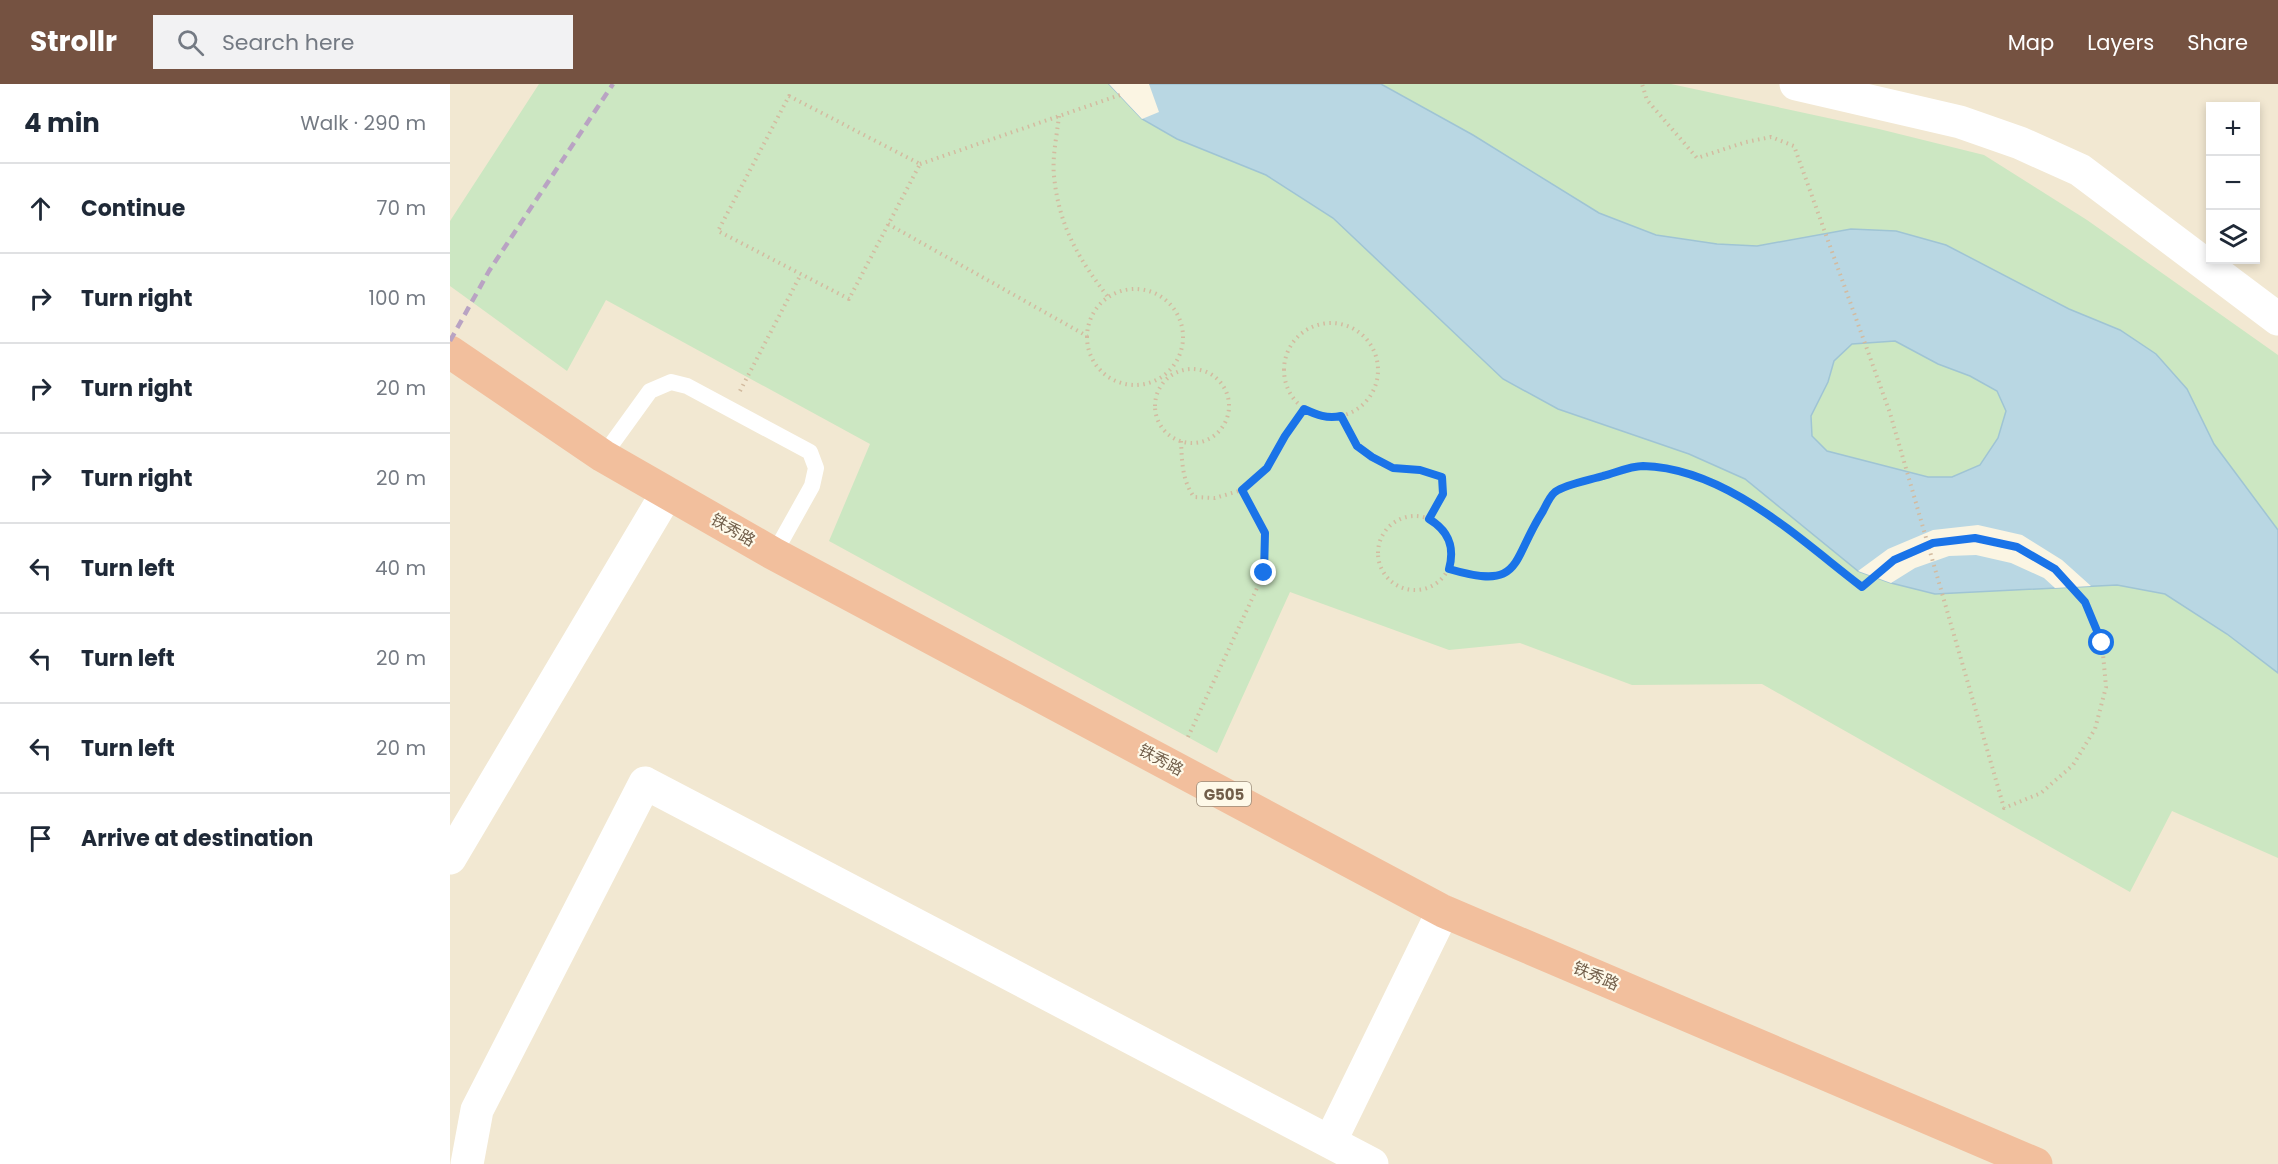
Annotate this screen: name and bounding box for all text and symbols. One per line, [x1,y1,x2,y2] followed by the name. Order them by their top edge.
[153,15,573,69] search box
[30,22,117,61] text: Strollr
[174,26,207,59] icon: search
[222,27,354,58] text: Search here
[2008,28,2054,57] text: Map
[2087,28,2154,57] text: Layers
[2187,28,2248,57] text: Share
[2206,102,2260,264] map controls
[2206,102,2260,156] button: +
[24,105,100,141] text: 4 min
[300,109,426,137] text: Walk · 290 m
[2206,156,2260,210] button: −
[24,192,57,225] icon: ahead
[81,193,185,224] text: Continue
[377,194,426,222] text: 70 m
[2206,210,2260,264] button: layers
[24,282,57,315] icon: right
[81,283,192,314] text: Turn right
[369,284,426,312] text: 100 m
[24,372,57,405] icon: right
[81,373,192,404] text: Turn right
[376,374,426,402] text: 20 m
[24,462,57,495] icon: right
[81,463,192,494] text: Turn right
[376,464,426,492] text: 20 m
[706,508,760,552] street label: 铁秀路
[24,552,57,585] icon: left
[81,553,175,584] text: Turn left
[375,554,426,582] text: 40 m
[1250,559,1276,585] route end
[2088,629,2114,655] route start
[24,642,57,675] icon: left
[81,643,175,674] text: Turn left
[376,644,426,672] text: 20 m
[24,732,57,765] icon: left
[81,733,175,764] text: Turn left
[376,734,426,762] text: 20 m
[1134,739,1188,781] street label: 铁秀路
[1197,782,1251,806] road number: G505
[24,822,57,855] icon: arrive
[81,823,313,854] text: Arrive at destination
[1569,956,1623,996] street label: 铁秀路

